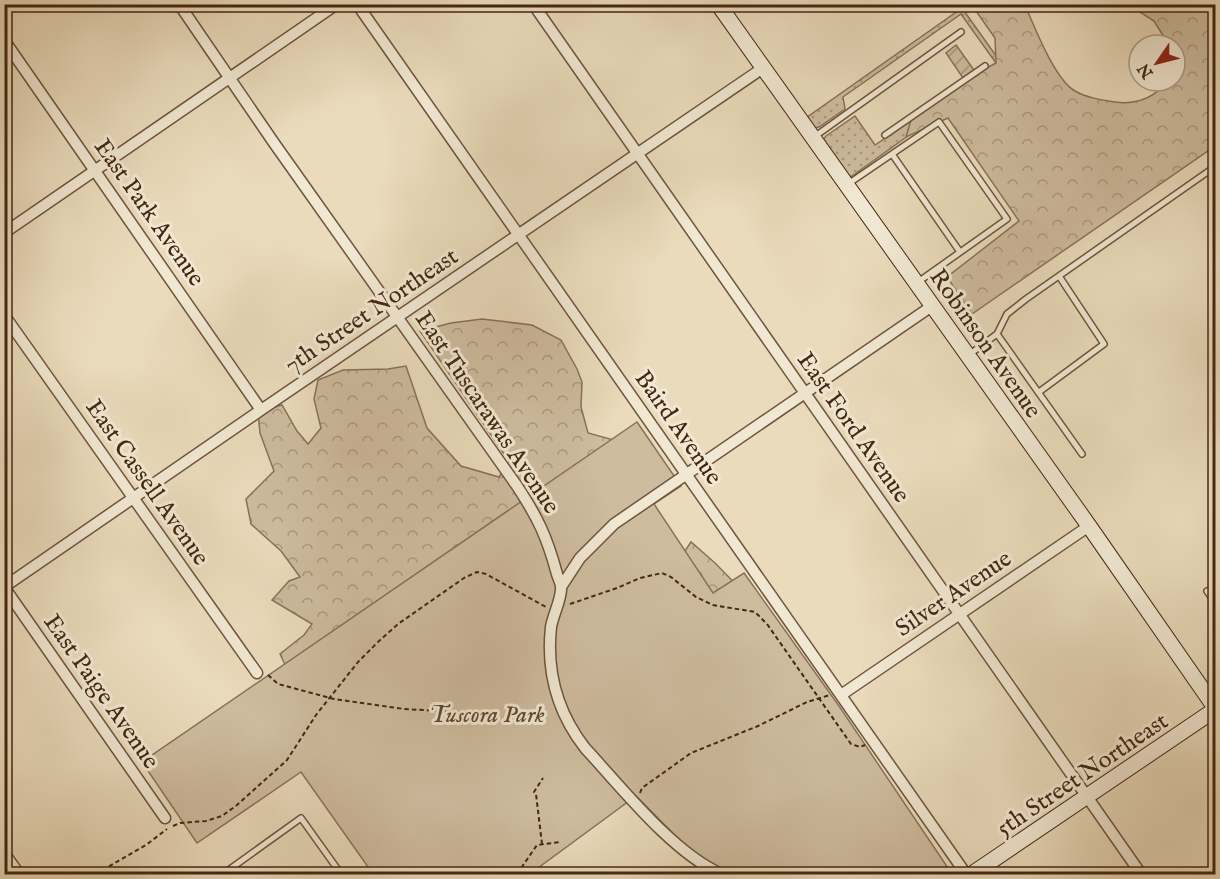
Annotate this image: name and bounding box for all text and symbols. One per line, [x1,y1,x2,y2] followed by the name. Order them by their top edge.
[1127,33,1187,93] north arrow
[1134,59,1159,83] text: N
[86,133,211,293] street label: East Park Avenue
[279,242,465,381] street label: 7th Street Northeast
[922,263,1048,425] street label: Robinson Avenue
[407,306,566,520] street label: East Tuscarawas Avenue
[789,346,916,509] street label: East Ford Avenue
[627,365,729,491] street label: Baird Avenue
[78,394,216,572] street label: East Cassell Avenue
[890,544,1018,645] street label: Silver Avenue
[36,608,166,775] street label: East Paige Avenue
[429,700,545,731] park label: Tuscora Park
[991,706,1175,844] street label: 5th Street Northeast

